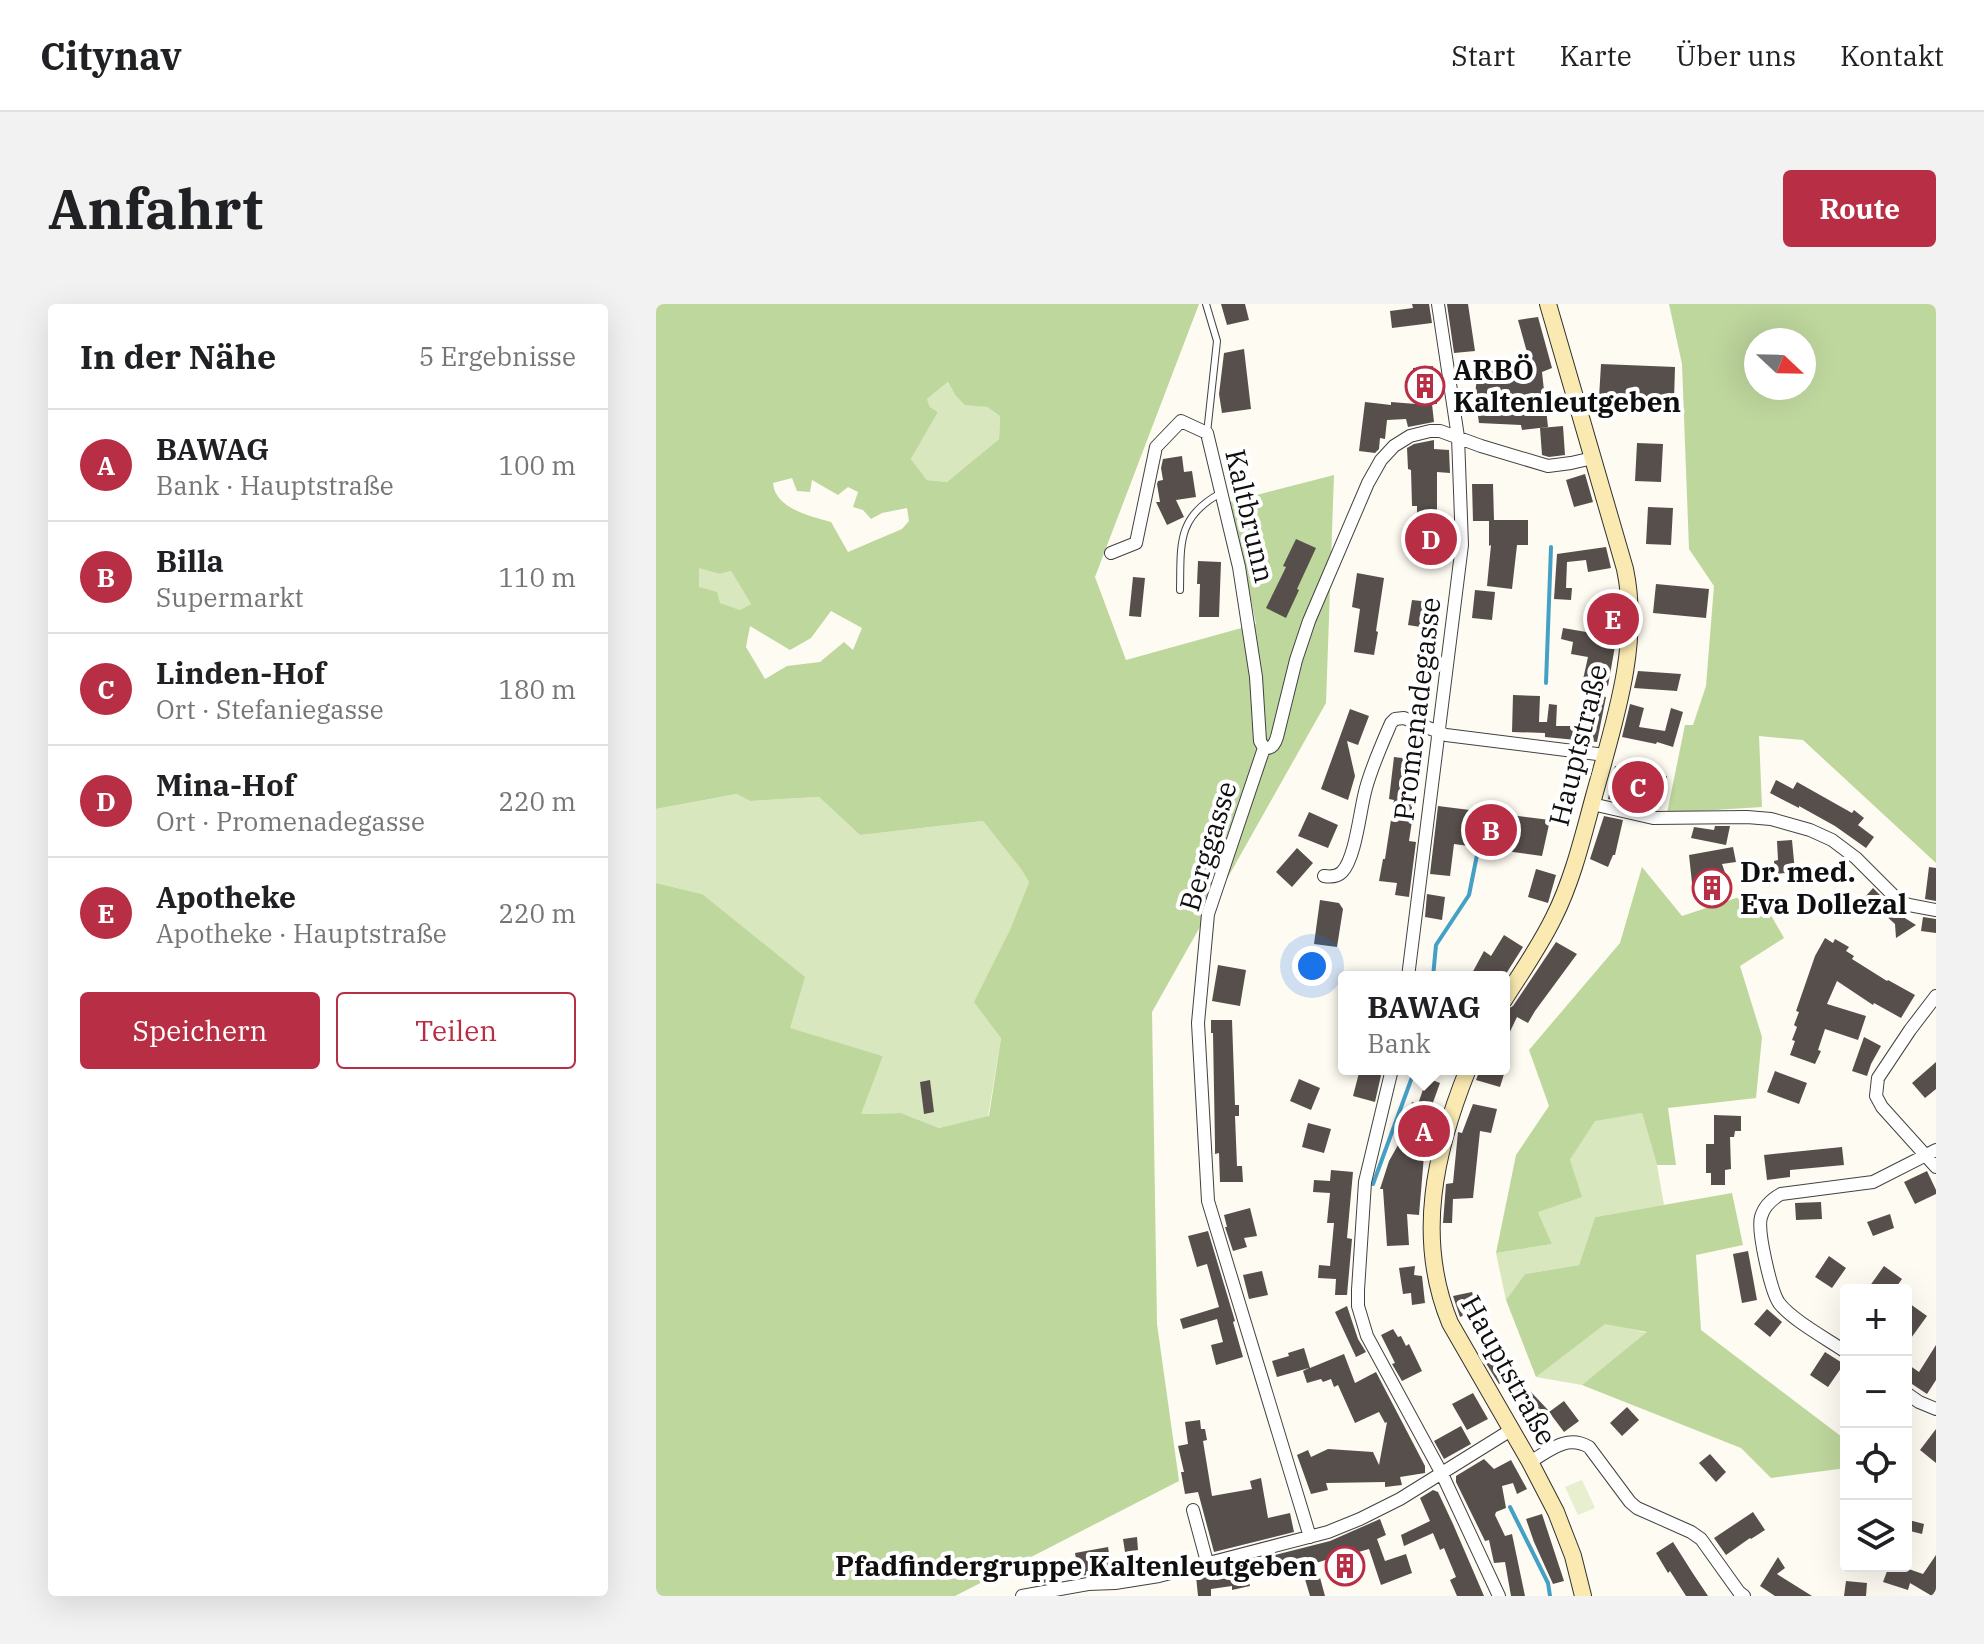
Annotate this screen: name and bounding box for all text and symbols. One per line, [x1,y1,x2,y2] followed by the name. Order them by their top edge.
[40,31,182,80] text: Citynav
[1451,37,1515,74] text: Start
[1559,37,1632,74] text: Karte
[1676,37,1796,74] text: Über uns
[1840,37,1944,74] text: Kontakt
[1783,170,1936,247] button: Route
[48,172,263,244] text: Anfahrt
[1744,328,1816,400] north arrow
[80,334,276,378] text: In der Nähe
[419,339,576,373] text: 5 Ergebnisse
[1453,351,1681,420] place label: ARBÖ Kaltenleutgeben
[1404,365,1446,407] building icon: ARBÖ Kaltenleutgeben
[156,429,269,468] text: BAWAG
[1217,446,1284,586] street label: Kaltbrunn
[97,448,115,482] text: A
[498,448,576,482] text: 100 m
[156,468,394,502] text: Bank · Hauptstraße
[1405,509,1457,569] pin: D
[156,541,224,580] text: Billa
[97,560,115,594] text: B
[498,560,576,594] text: 110 m
[156,580,304,614] text: Supermarkt
[1587,589,1639,649] pin: E
[1384,595,1449,823] street label: Promenadegasse
[156,653,326,692] text: Linden-Hof
[1540,660,1615,830] street label: Hauptstraße
[97,672,115,706] text: C
[498,672,576,706] text: 180 m
[156,692,384,726] text: Ort · Stefaniegasse
[1612,757,1664,817] pin: C
[156,765,295,804] text: Mina-Hof
[1170,776,1245,915] street label: Berggasse
[96,784,116,818] text: D
[498,784,576,818] text: 220 m
[1465,800,1517,860] pin: B
[156,804,425,838] text: Ort · Promenadegasse
[1740,853,1907,922] place label: Dr. med. Eva Dollezal
[1691,867,1733,909] building icon: Dr. med. Eva Dollezal
[156,877,296,916] text: Apotheke
[97,896,115,930] text: E
[498,896,576,930] text: 220 m
[156,916,447,950] text: Apotheke · Hauptstraße
[1292,946,1332,986] your location
[1338,971,1510,1075] popup
[1367,987,1481,1026] text: BAWAG
[80,992,320,1069] button: Speichern
[336,992,576,1069] button: Teilen
[1367,1026,1431,1060] text: Bank
[1398,1101,1450,1161] pin: A
[1840,1284,1912,1572] map controls
[1840,1284,1912,1356] button: +
[1453,1288,1566,1451] street label: Hauptstraße
[1840,1356,1912,1428] button: −
[1840,1428,1912,1500] button: locate
[1840,1500,1912,1572] button: layers
[1324,1545,1366,1587] building icon: Pfadfindergruppe Kaltenleutgeben
[835,1547,1317,1584] place label: Pfadfindergruppe Kaltenleutgeben

